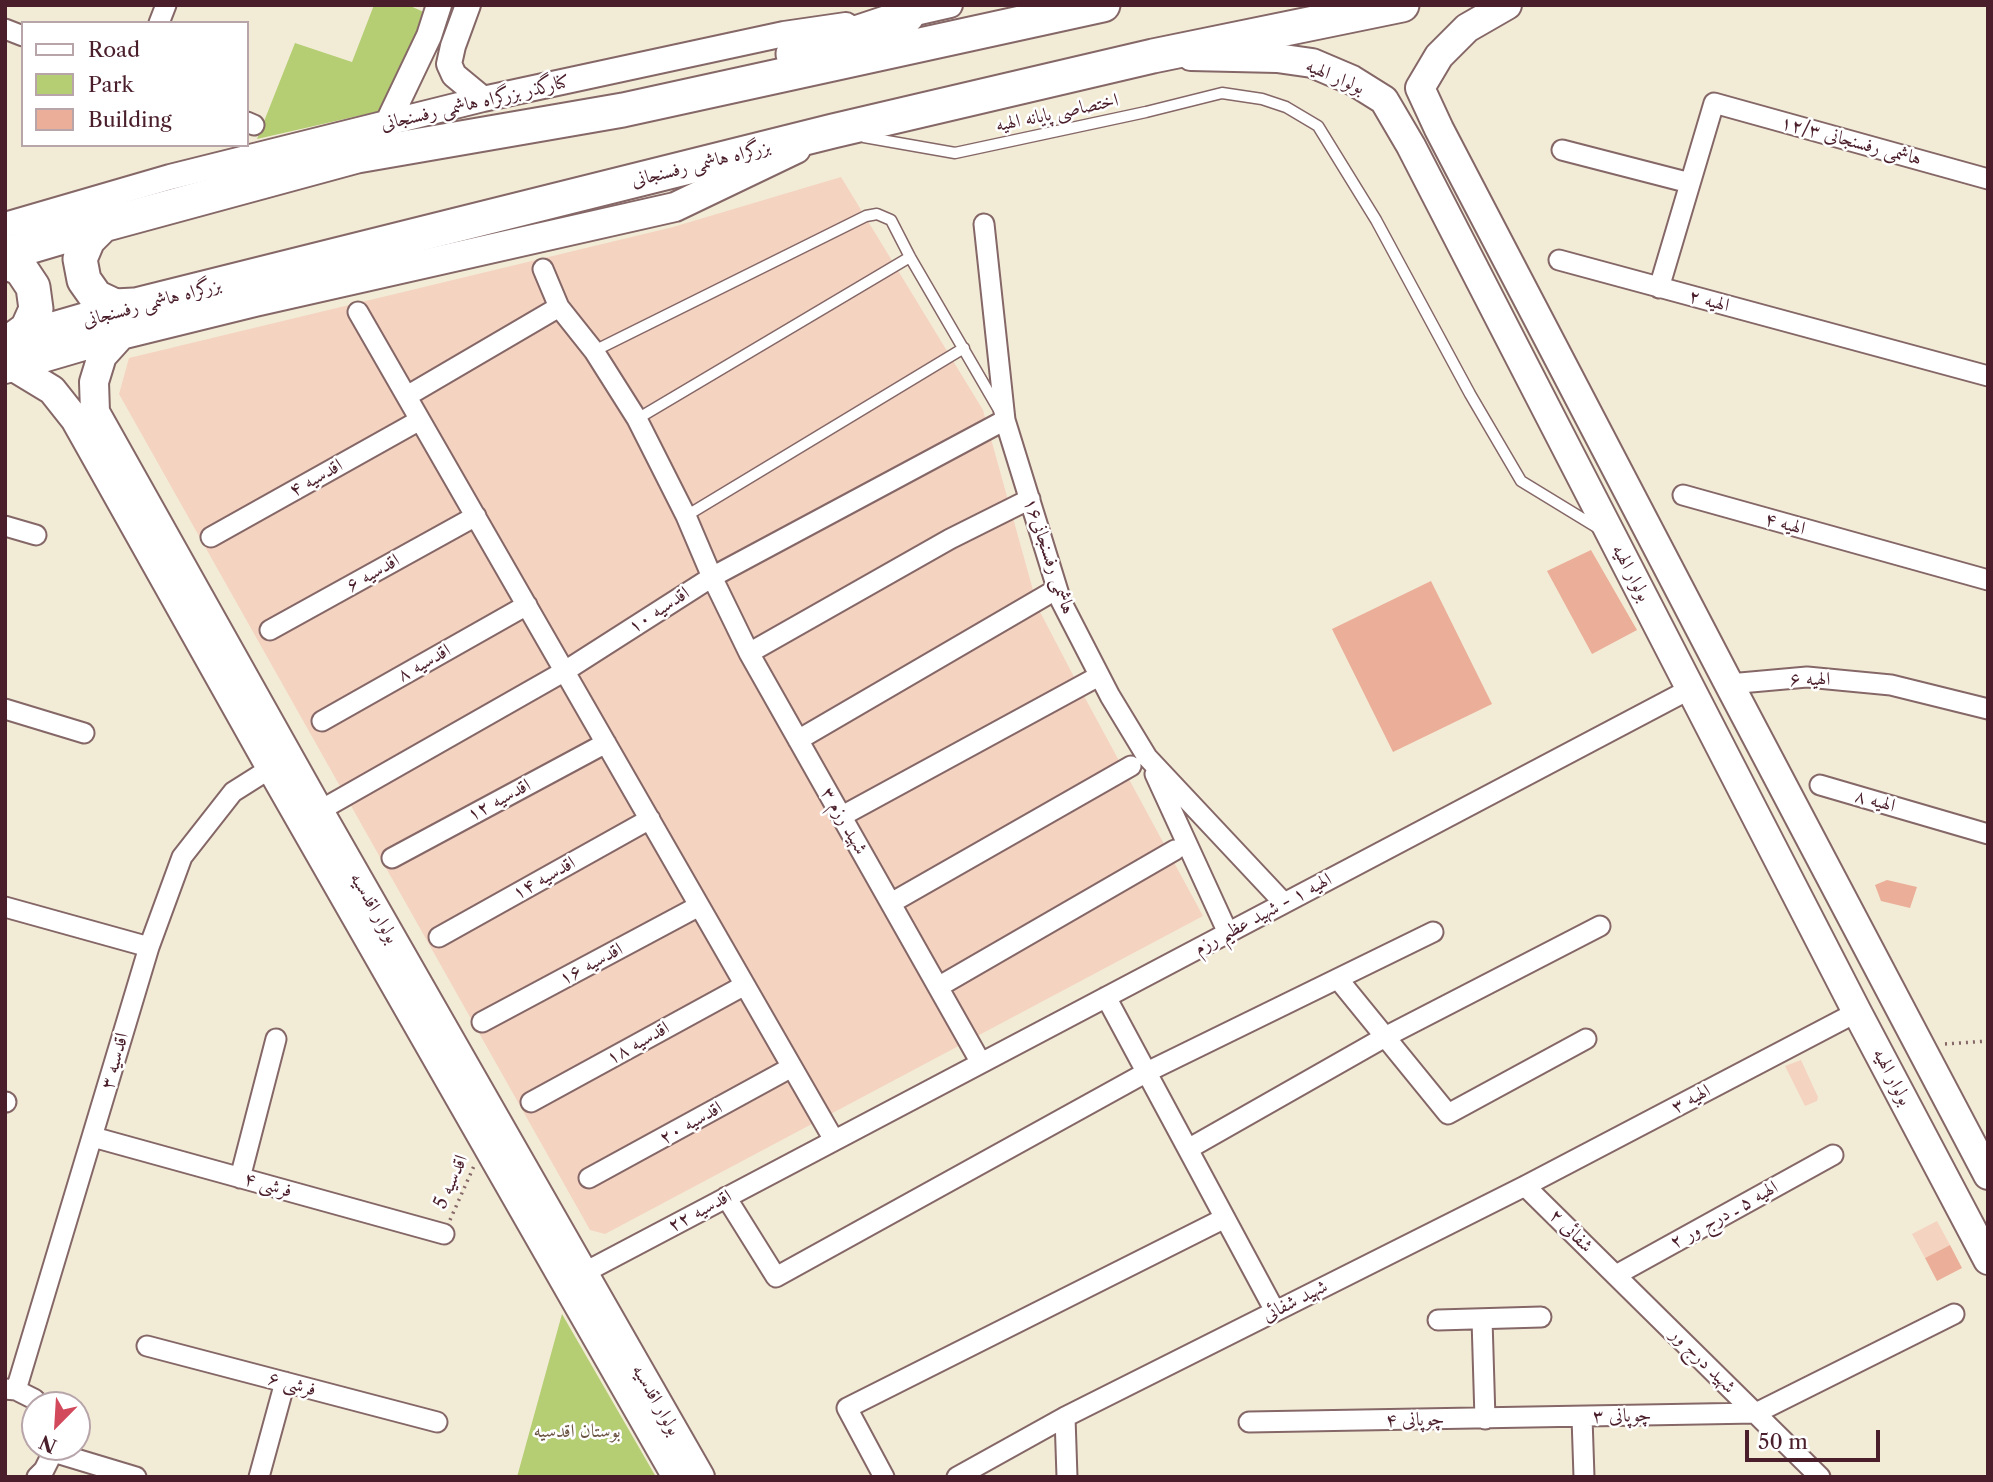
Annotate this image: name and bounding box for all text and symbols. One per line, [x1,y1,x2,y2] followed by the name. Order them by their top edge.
[21,21,248,147] legend
[88,37,140,62] text: Road
[1302,54,1368,100] street label: بولوار الهیه
[378,70,572,136] street label: کنارگذر بزرگراه هاشمی رفسنجانی
[88,72,134,97] text: Park
[994,89,1120,137] street label: اختصاصی پایانه الهیه
[88,107,172,132] text: Building
[1778,111,1924,171] street label: هاشمی رفسنجانی ۱۲/۳
[629,136,773,192] street label: بزرگراه هاشمی رفسنجانی
[80,274,224,332] street label: بزرگراه هاشمی رفسنجانی
[1686,285,1732,317] street label: الهیه ۲
[285,454,347,502] street label: اقدسیه ۴
[1018,495,1080,617] street label: هاشمی رفسنجانی۱۶
[1762,507,1808,541] street label: الهیه ۴
[1606,540,1656,606] street label: بولوار الهیه
[342,549,404,597] street label: اقدسیه ۶
[624,582,694,638] street label: اقدسیه ۱۰
[393,639,455,687] street label: اقدسیه ۸
[1790,669,1830,691] street label: الهیه ۶
[463,774,535,826] street label: اقدسیه ۱۲
[816,783,872,859] street label: شهید رزم ۳
[1852,784,1898,818] street label: الهیه ۸
[508,851,580,905] street label: اقدسیه ۱۴
[345,868,403,948] street label: بولوار اقدسیه
[1190,868,1336,960] street label: الهیه ۱ - شهید عظیم رزم
[555,938,627,990] street label: اقدسیه ۱۶
[602,1016,674,1070] street label: اقدسیه ۱۸
[96,1030,134,1092] street label: اقدسیه ۳
[1867,1044,1917,1110] street label: بولوار الهیه
[1668,1079,1714,1119] street label: الهیه ۳
[655,1096,727,1150] street label: اقدسیه ۲۰
[429,1151,473,1213] street label: اقدسیه 5
[241,1167,295,1203] street label: فرشی ۴
[1666,1176,1782,1254] street label: الهیه ۵ ـ درج ور ۲
[664,1185,736,1237] street label: اقدسیه ۲۲
[1544,1204,1598,1258] street label: شفائی ۲
[1259,1275,1331,1327] street label: شهید شفائی
[1666,1324,1740,1398] street label: شهید درج ور
[627,1360,685,1440] street label: بولوار اقدسیه
[266,1367,318,1401] street label: فرشی ۶
[21,1391,91,1461] north arrow
[1592,1404,1652,1428] street label: چوپانی ۳
[1385,1408,1445,1432] street label: چوپانی ۴
[1748,1416,1883,1460] scale bar
[533,1421,621,1443] park label: بوستان اقدسیه
[1758,1429,1808,1454] text: 50 m
[36,1430,60,1458] text: N

